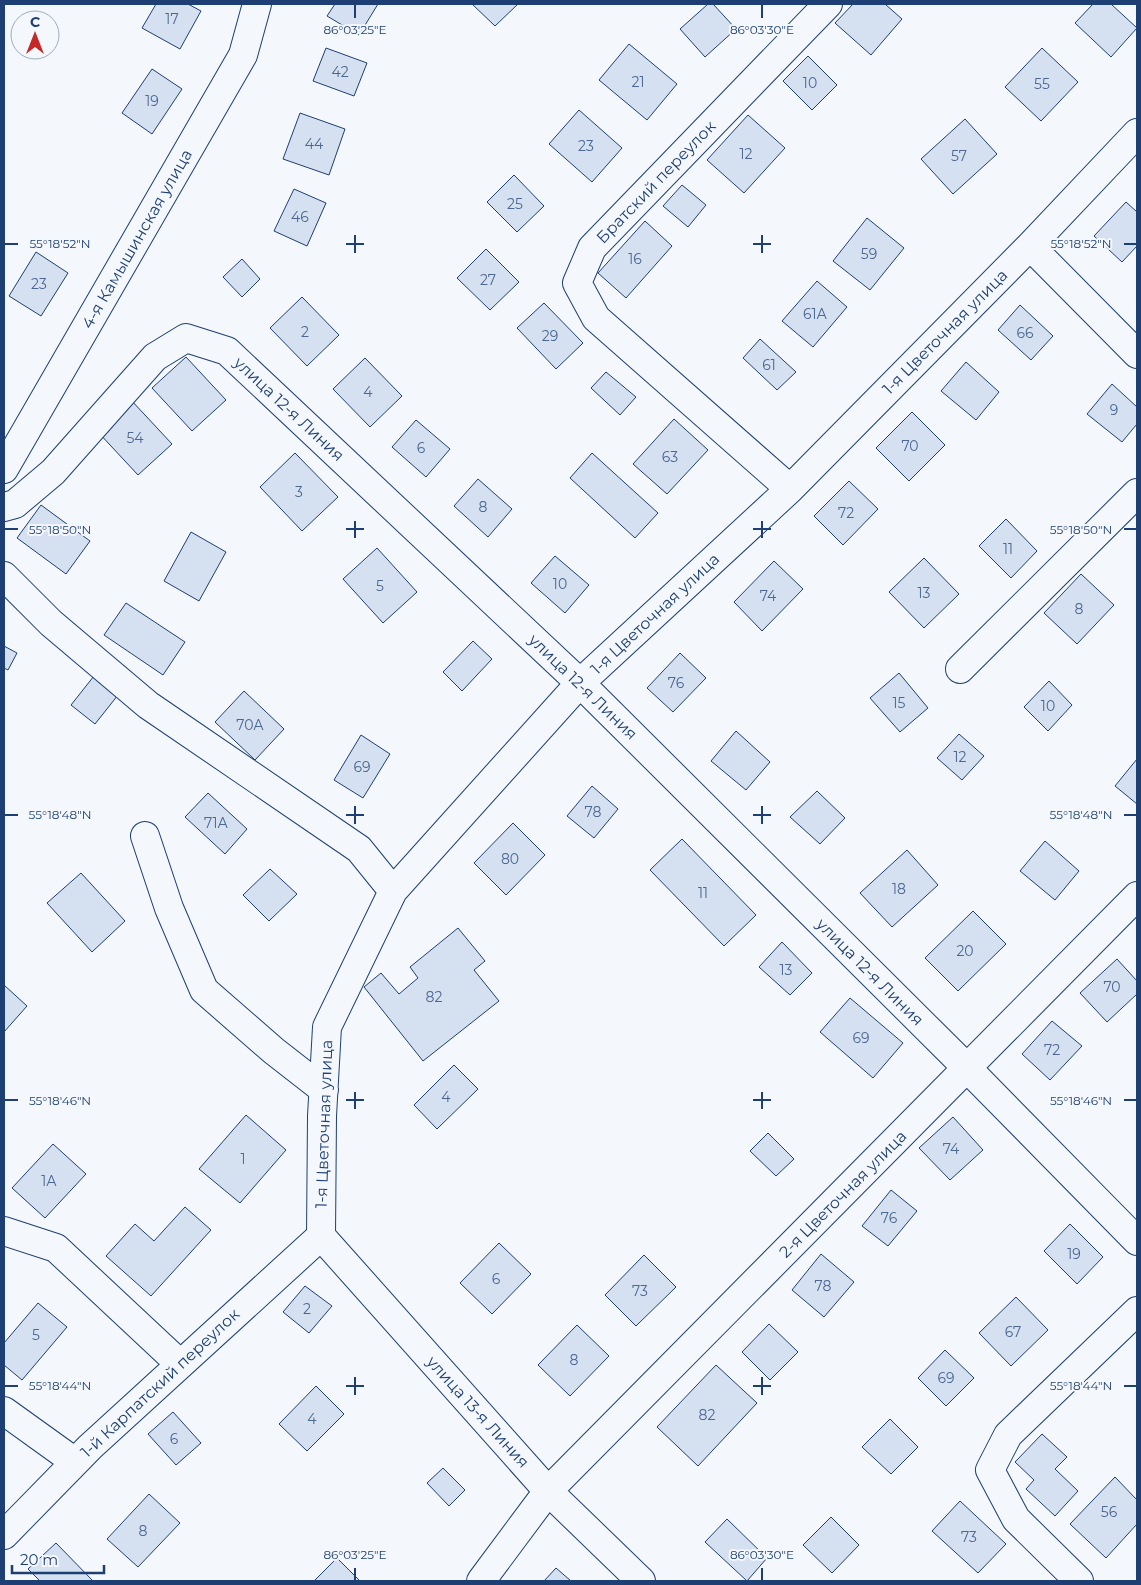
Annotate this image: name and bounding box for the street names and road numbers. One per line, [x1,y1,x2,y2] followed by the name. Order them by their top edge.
[593,116,720,247] street label: Братский переулок
[78,146,196,332] street label: 4-я Камышинская улица
[879,266,1011,398] street label: 1-я Цветочная улица
[229,352,348,465] street label: улица 12-я Линия
[587,549,723,679] street label: 1-я Цветочная улица
[524,630,641,744] street label: улица 12-я Линия
[812,914,927,1029] street label: улица 12-я Линия
[312,1039,336,1209] street label: 1-я Цветочная улица
[775,1126,911,1262] street label: 2-я Цветочная улица
[77,1304,244,1461] street label: 1-й Карпатский переулок
[422,1352,533,1472] street label: улица 13-я Линия

